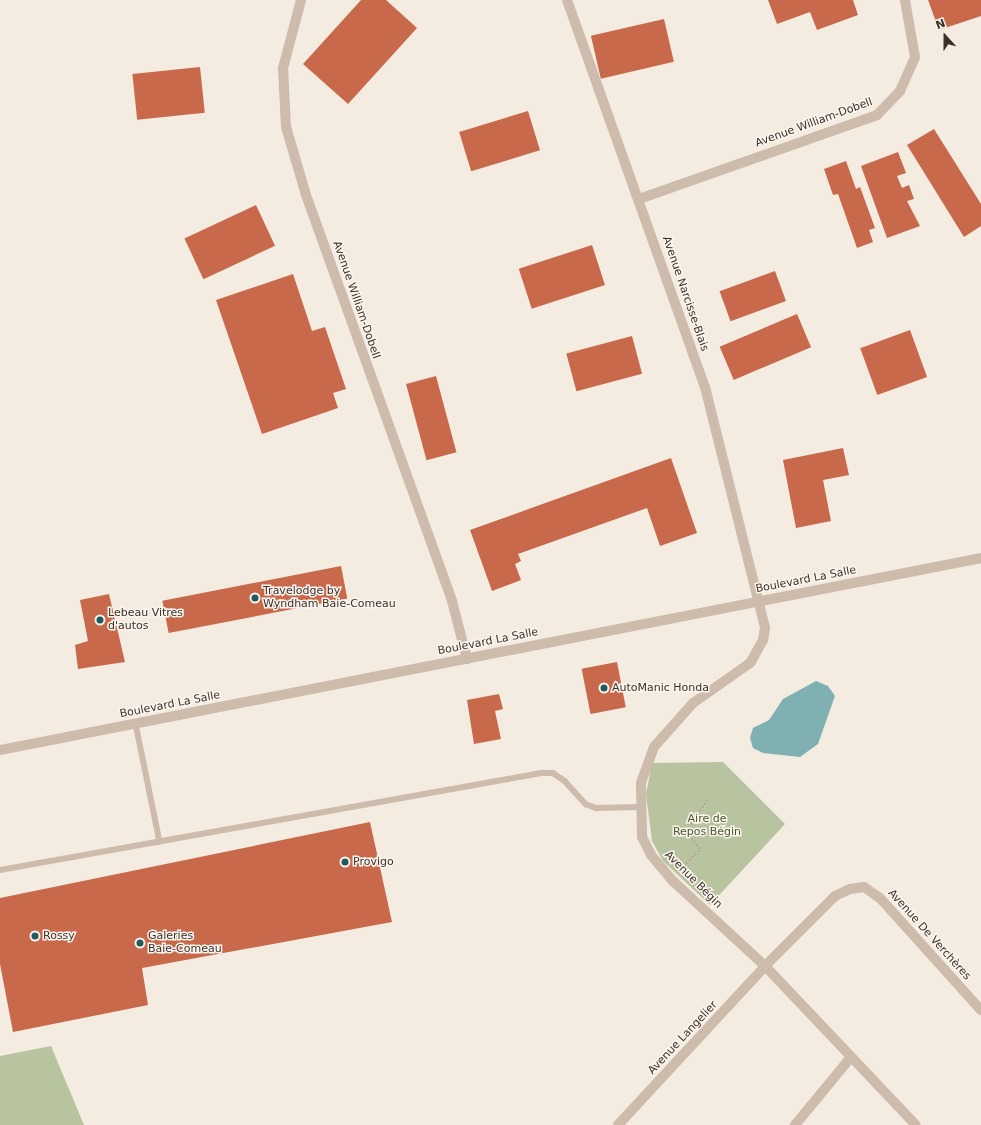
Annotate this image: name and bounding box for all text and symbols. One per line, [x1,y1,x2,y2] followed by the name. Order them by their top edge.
[925,16,965,56] north arrow
[934,17,947,32] text: N
[754,96,874,150] street label: Avenue William-Dobell
[659,235,711,353] street label: Avenue Narcisse-Blais
[330,239,382,361] street label: Avenue William-Dobell
[755,564,857,596] street label: Boulevard La Salle
[263,585,396,611] place label: Travelodge by Wyndham Baie-Comeau
[250,593,260,603] marker: Travelodge by Wyndham Baie-Comeau
[108,607,183,633] place label: Lebeau Vitres d'autos
[95,615,105,625] marker: Lebeau Vitres d'autos
[437,626,539,658] street label: Boulevard La Salle
[612,681,709,695] place label: AutoManic Honda
[599,683,609,693] marker: AutoManic Honda
[119,689,221,721] street label: Boulevard La Salle
[673,813,741,839] park label: Aire de Repos Bégin
[662,849,724,911] street label: Avenue Bégin
[353,855,394,869] place label: Provigo
[340,857,350,867] marker: Provigo
[885,887,973,983] street label: Avenue De Verchères
[43,929,75,943] place label: Rossy
[148,930,222,956] place label: Galeries Baie-Comeau
[30,931,40,941] marker: Rossy
[135,938,145,948] marker: Galeries Baie-Comeau
[646,999,720,1077] street label: Avenue Langelier

